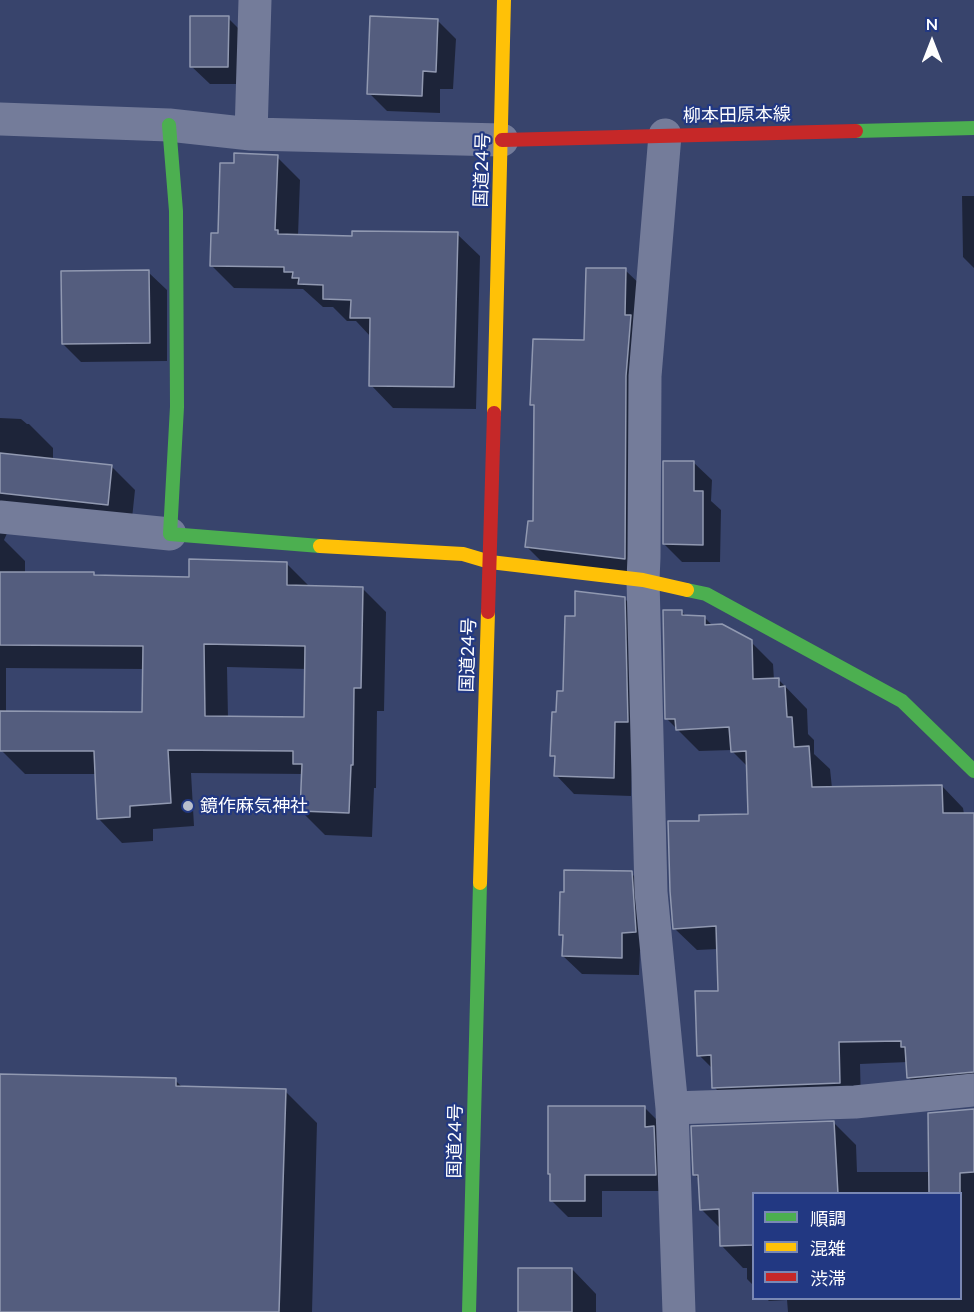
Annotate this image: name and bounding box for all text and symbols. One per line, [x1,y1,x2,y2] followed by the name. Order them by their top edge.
[902,12,962,72] north arrow
[926,14,938,33] text: N
[683,103,791,127] street label: 柳本田原本線
[470,132,494,208] street label: 国道24号
[456,617,480,693] street label: 国道24号
[200,795,308,817] place label: 鏡作麻気神社
[181,799,195,813] marker: 鏡作麻気神社
[444,1103,466,1179] street label: 国道24号
[752,1192,962,1300] legend
[810,1207,846,1229] text: 順調
[810,1237,846,1259] text: 混雑
[810,1267,846,1289] text: 渋滞

